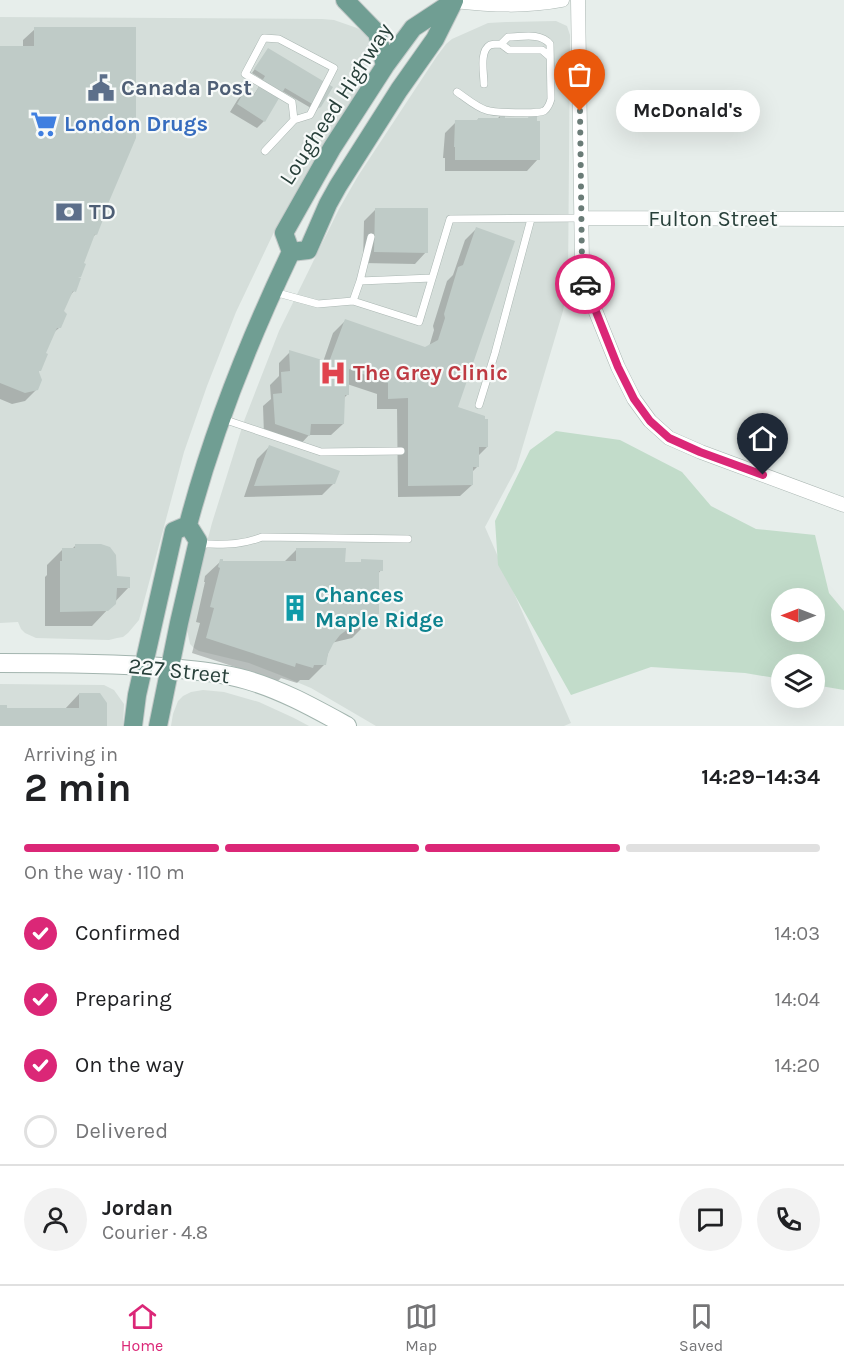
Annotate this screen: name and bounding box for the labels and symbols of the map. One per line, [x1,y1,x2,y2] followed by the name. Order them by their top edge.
[274,18,398,190] street label: Lougheed Highway
[554,49,605,111] pin
[86,73,116,103] public building icon: Canada Post
[121,75,252,101] place label: Canada Post
[616,90,760,132] callout: McDonald's
[29,109,59,139] supermarket icon: London Drugs
[64,111,208,137] place label: London Drugs
[54,197,84,227] bank icon: TD
[89,199,116,225] place label: TD
[648,206,778,232] street label: Fulton Street
[555,254,615,314] courier
[318,358,348,388] hospital icon: The Grey Clinic
[353,360,508,386] place label: The Grey Clinic
[737,413,788,475] pin
[315,582,444,633] place label: Chances Maple Ridge
[771,588,825,642] north arrow
[280,593,310,623] building icon: Chances Maple Ridge
[127,653,231,689] street label: 227 Street

